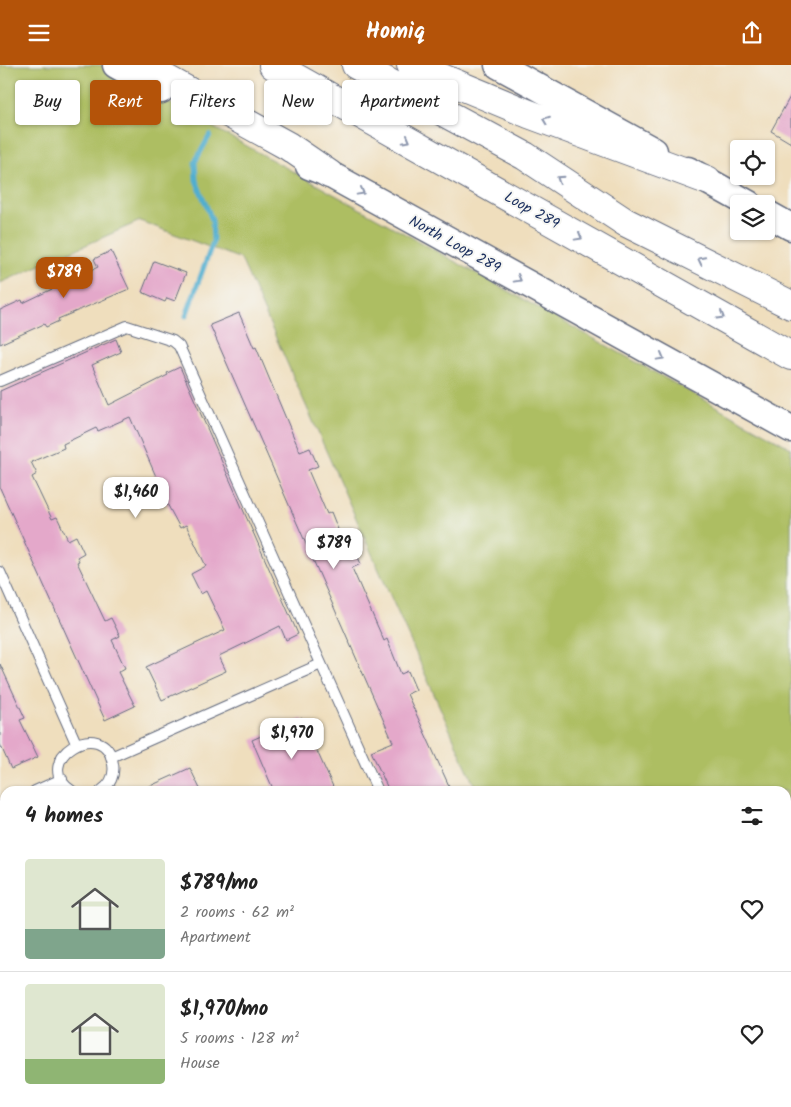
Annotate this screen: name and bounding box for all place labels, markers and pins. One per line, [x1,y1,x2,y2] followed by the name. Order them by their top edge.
[34,257,94,299] pin: $789
[95,477,177,519] pin: $1,460
[304,527,364,570] pin: $789
[251,717,333,760] pin: $1,970

